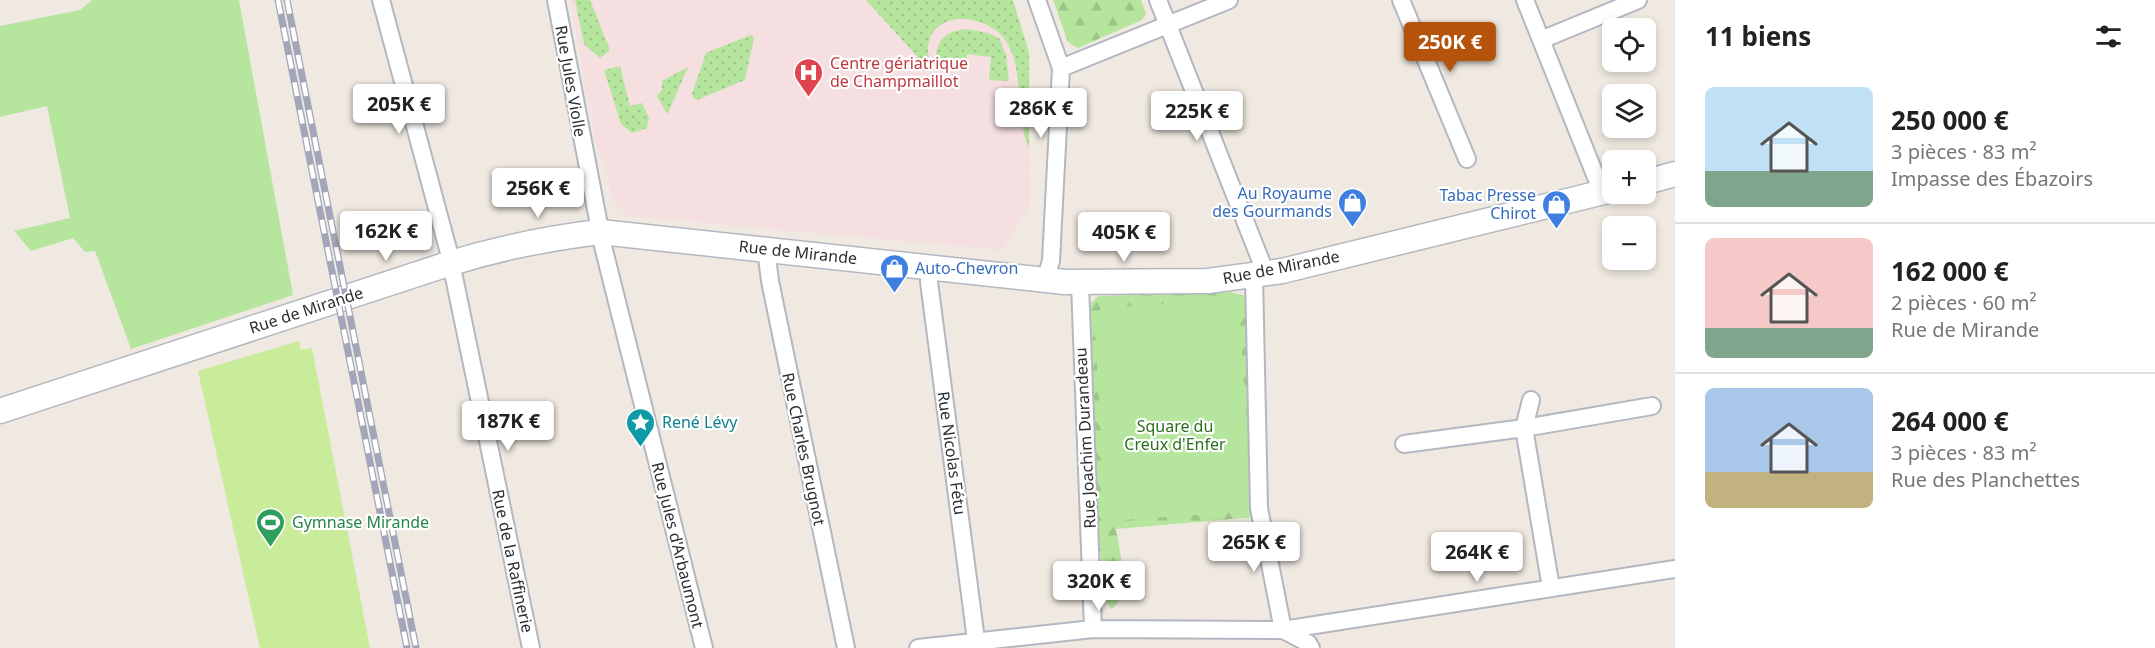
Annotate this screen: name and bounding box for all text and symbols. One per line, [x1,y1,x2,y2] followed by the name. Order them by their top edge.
[1602,18,1656,270] map controls
[1602,18,1656,72] button: locate
[1705,18,1811,54] text: 11 biens
[2092,20,2125,53] icon: filters
[1401,22,1499,73] pin: 250K €
[550,23,592,139] street label: Rue Jules Violle
[1418,28,1482,55] text: 250K €
[830,52,968,92] place label: Centre gériatrique de Champmaillot
[793,56,825,98] hospital icon: Centre gériatrique de Champmaillot
[350,84,448,135] pin: 205K €
[1602,84,1656,138] button: layers
[992,88,1090,139] pin: 286K €
[367,90,431,117] text: 205K €
[1148,91,1246,142] pin: 225K €
[1009,94,1073,121] text: 286K €
[1165,97,1229,124] text: 225K €
[1891,102,2009,138] text: 250 000 €
[1753,111,1825,183] icon: home
[1891,138,2036,165] text: 3 pièces · 83 m²
[1602,150,1656,204] button: +
[1891,165,2093,192] text: Impasse des Ébazoirs
[489,168,587,219] pin: 256K €
[506,174,570,201] text: 256K €
[1212,182,1332,222] place label: Au Royaume des Gourmands
[1439,184,1536,224] place label: Tabac Presse Chirot
[1337,186,1369,228] shop icon: Au Royaume des Gourmands
[1541,188,1573,230] shop icon: Tabac Presse Chirot
[337,211,435,262] pin: 162K €
[1075,212,1173,263] pin: 405K €
[1602,216,1656,270] button: −
[354,217,418,244] text: 162K €
[1092,218,1156,245] text: 405K €
[738,235,858,269] street label: Rue de Mirande
[1221,245,1341,289] street label: Rue de Mirande
[878,252,910,294] shop icon: Auto-Chevron
[1891,253,2009,289] text: 162 000 €
[915,257,1018,279] place label: Auto-Chevron
[1753,262,1825,334] icon: home
[246,281,366,339] street label: Rue de Mirande
[1891,289,2036,316] text: 2 pièces · 60 m²
[1891,316,2039,343] text: Rue de Mirande
[1069,347,1101,529] street label: Rue Joachim Durandeau
[777,371,831,528] street label: Rue Charles Brugnot
[932,390,972,516] street label: Rue Nicolas Fétu
[459,401,557,452] pin: 187K €
[1891,403,2009,439] text: 264 000 €
[625,406,657,448] place icon: René Lévy
[476,407,540,434] text: 187K €
[662,411,738,433] place label: René Lévy
[1753,412,1825,484] icon: home
[1124,415,1226,455] park label: Square du Creux d'Enfer
[1891,439,2036,466] text: 3 pièces · 83 m²
[647,460,709,631] street label: Rue Jules d'Arbaumont
[1891,466,2080,493] text: Rue des Planchettes
[487,487,539,635] street label: Rue de la Raffinerie
[255,506,287,548] sports icon: Gymnase Mirande
[292,511,429,533] place label: Gymnase Mirande
[1205,522,1303,573] pin: 265K €
[1222,528,1286,555] text: 265K €
[1428,532,1526,583] pin: 264K €
[1445,538,1509,565] text: 264K €
[1050,561,1148,612] pin: 320K €
[1067,567,1131,594] text: 320K €

